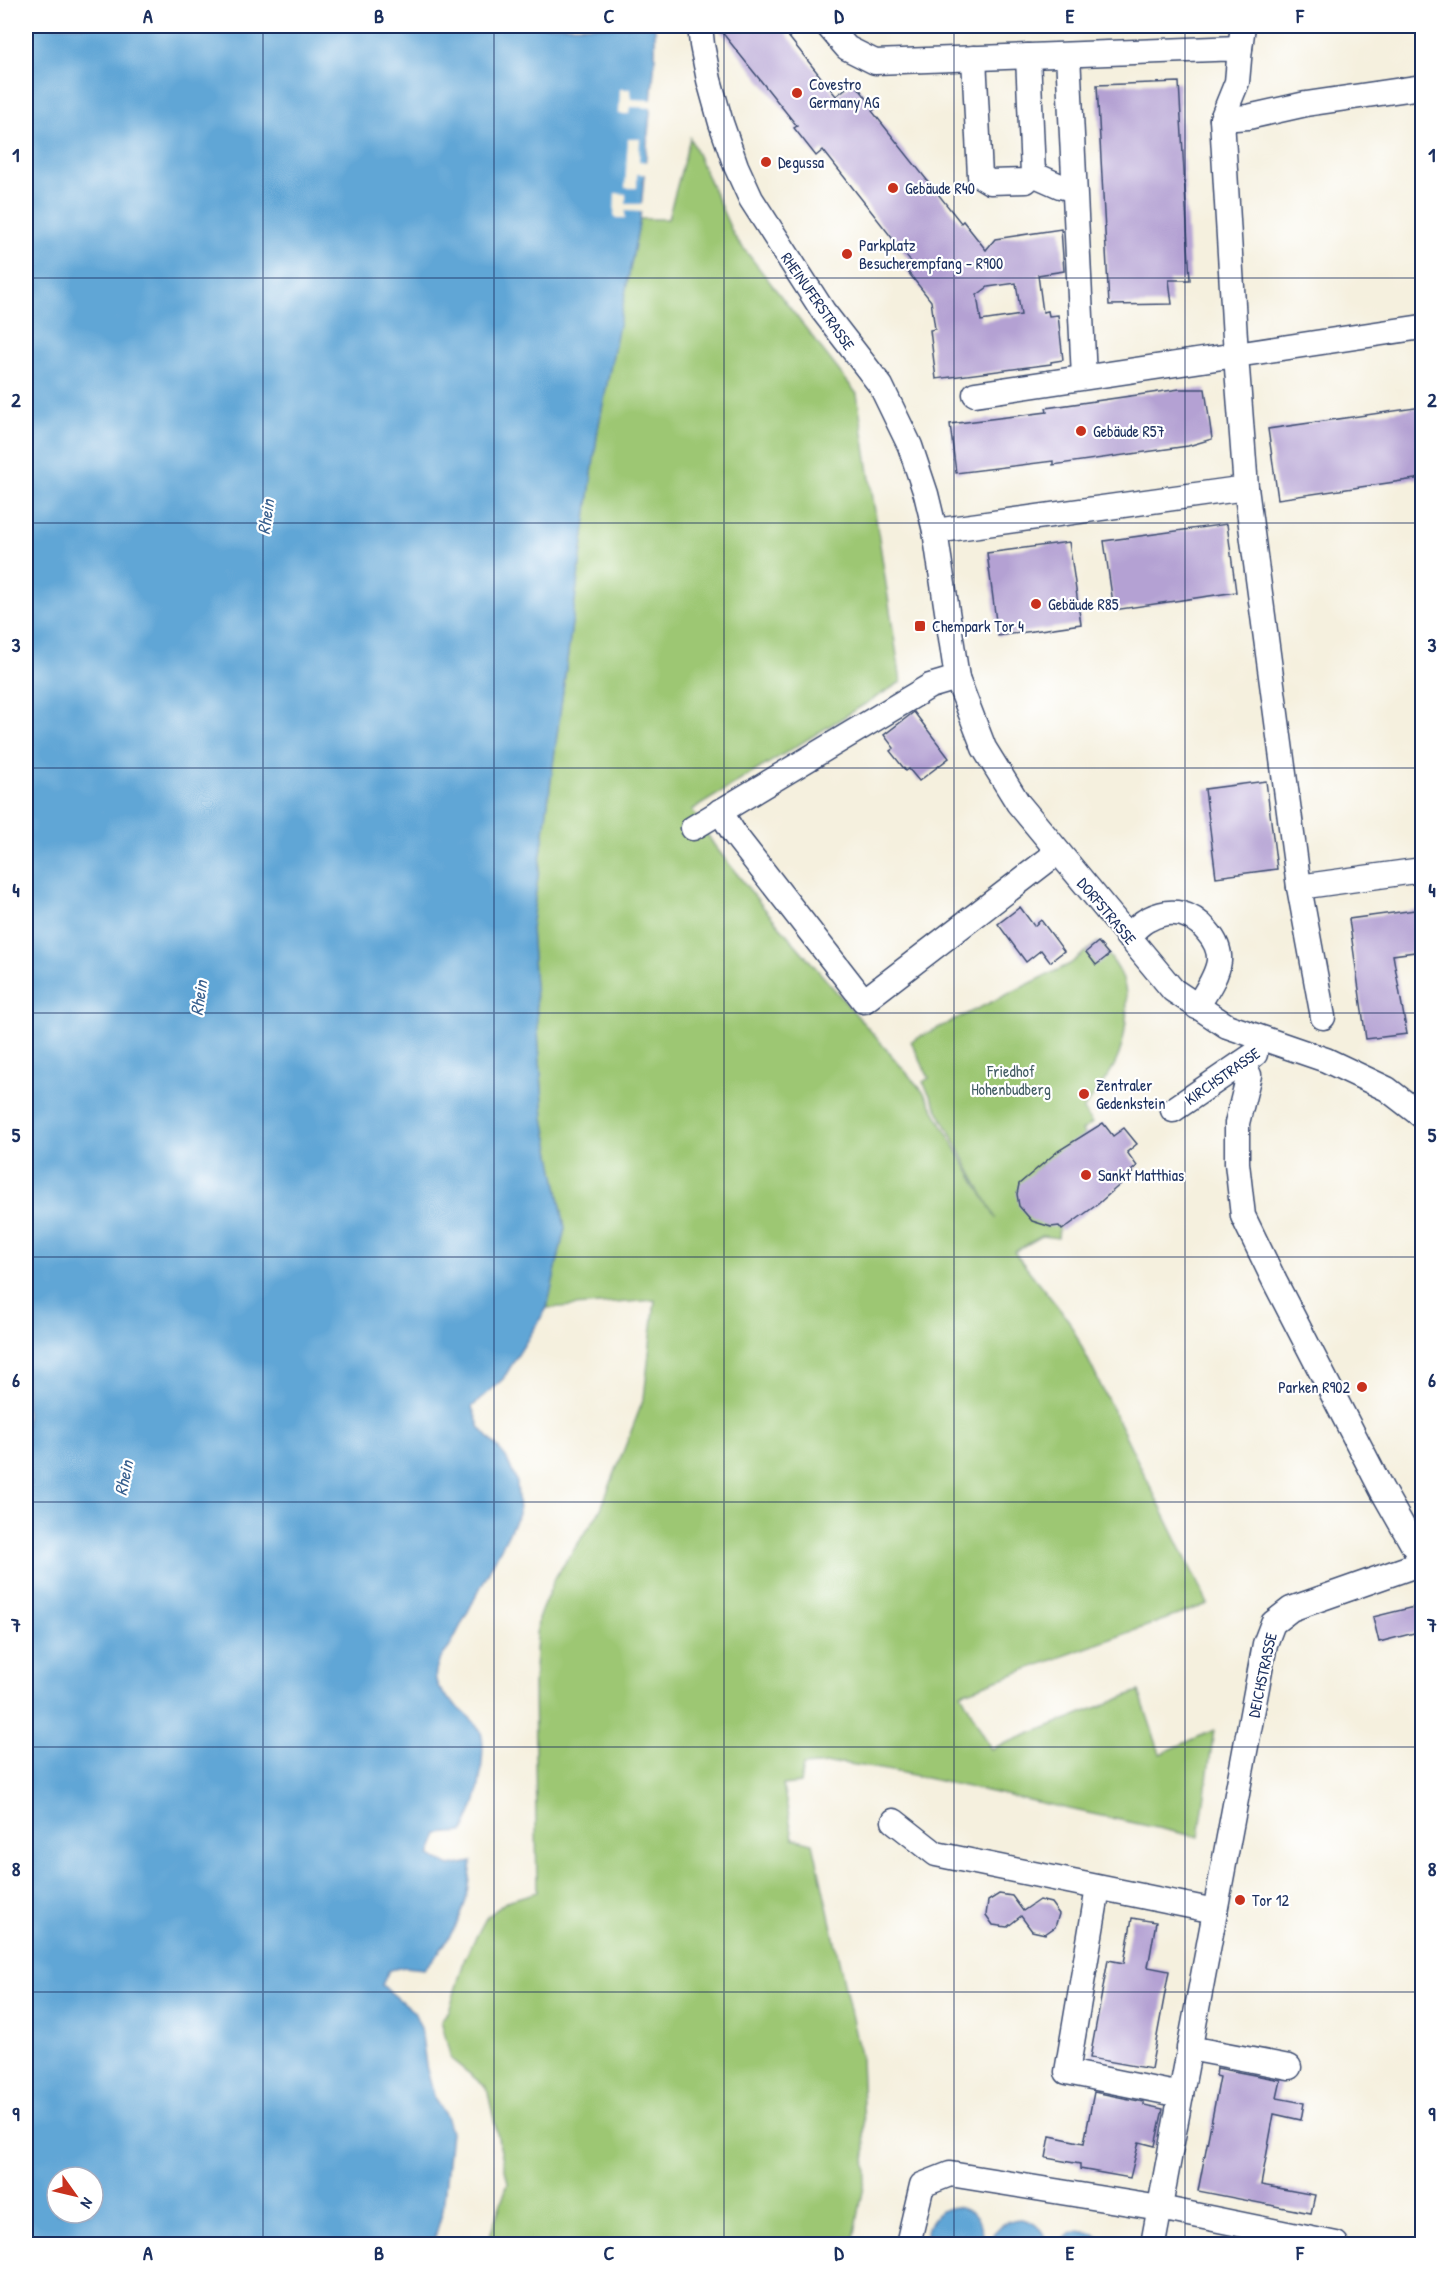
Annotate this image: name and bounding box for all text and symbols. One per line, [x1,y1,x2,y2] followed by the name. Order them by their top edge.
[143,2,153,29] text: A
[374,2,384,29] text: B
[604,2,615,29] text: C
[834,2,844,29] text: D
[1066,2,1075,29] text: E
[1295,2,1305,29] text: F
[809,73,880,113] place label: Covestro Germany AG
[790,86,804,100] marker: Covestro Germany AG
[12,141,20,168] text: 1
[1428,141,1436,168] text: 1
[778,151,824,173] place label: Degussa
[759,155,773,169] marker: Degussa
[905,177,975,199] place label: Gebäude R40
[886,181,900,195] marker: Gebäude R40
[859,234,1003,274] place label: Parkplatz Besucherempfang - R900
[840,247,854,261] marker: Parkplatz Besucherempfang - R900
[776,248,860,354] street label: RHEINUFERSTRASSE
[11,386,21,413] text: 2
[1427,386,1437,413] text: 2
[1093,420,1165,442] place label: Gebäude R57
[1074,424,1088,438] marker: Gebäude R57
[251,496,281,536] water label: Rhein
[1048,593,1119,615] place label: Gebäude R85
[1029,597,1043,611] marker: Gebäude R85
[932,615,1024,637] place label: Chempark Tor 4
[913,619,927,633] marker: Chempark Tor 4
[12,631,21,658] text: 3
[1428,631,1437,658] text: 3
[1072,873,1142,949] street label: DORFSTRASSE
[12,876,20,903] text: 4
[1428,876,1436,903] text: 4
[184,977,214,1017] water label: Rhein
[1180,1042,1264,1110] street label: KIRCHSTRASSE
[971,1060,1051,1100] park label: Friedhof Hohenbudberg
[1096,1074,1165,1114] place label: Zentraler Gedenkstein
[1077,1087,1091,1101] marker: Zentraler Gedenkstein
[12,1121,21,1148] text: 5
[1428,1121,1437,1148] text: 5
[1098,1164,1184,1186] place label: Sankt Matthias
[1079,1168,1093,1182] marker: Sankt Matthias
[12,1366,20,1393] text: 6
[1428,1366,1436,1393] text: 6
[1278,1376,1351,1398] place label: Parken R902
[1355,1380,1369,1394] marker: Parken R902
[108,1456,140,1498] water label: Rhein
[10,1611,21,1638] text: 7
[1426,1611,1437,1638] text: 7
[1242,1630,1282,1720] street label: DEICHSTRASSE
[12,1855,21,1882] text: 8
[1428,1855,1437,1882] text: 8
[1252,1889,1290,1911] place label: Tor 12
[1233,1893,1247,1907] marker: Tor 12
[12,2100,20,2127] text: 9
[1428,2100,1436,2127] text: 9
[45,2165,105,2225] north arrow
[76,2194,99,2213] text: N
[143,2239,153,2266] text: A
[374,2239,384,2266] text: B
[604,2239,615,2266] text: C
[834,2239,844,2266] text: D
[1066,2239,1075,2266] text: E
[1295,2239,1305,2266] text: F

